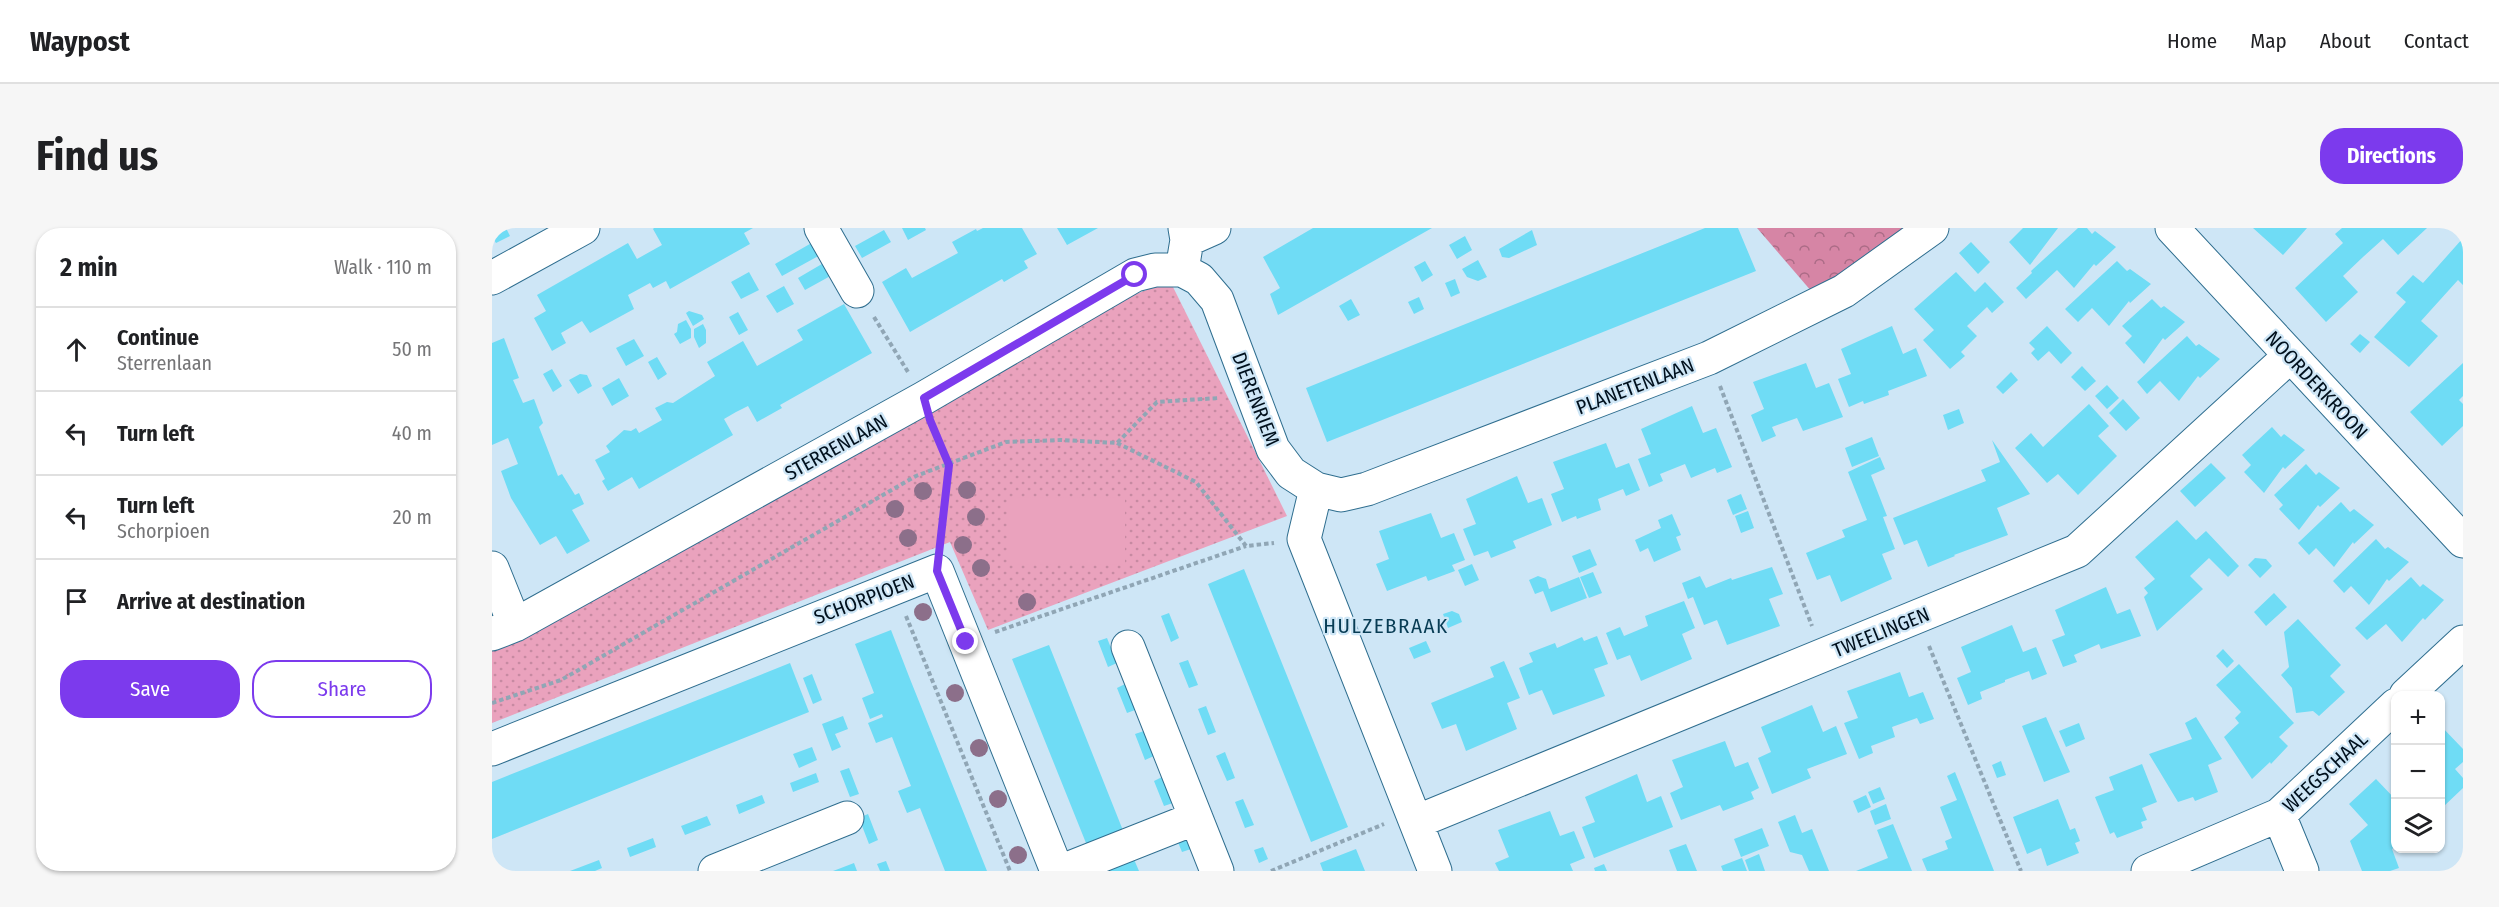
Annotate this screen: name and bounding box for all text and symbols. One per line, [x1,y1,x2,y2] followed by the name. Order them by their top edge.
[30,25,130,58] text: Waypost
[2167,28,2217,54] text: Home
[2250,28,2287,54] text: Map
[2320,28,2371,54] text: About
[2404,28,2469,54] text: Contact
[2320,128,2463,184] button: Directions
[36,131,158,181] text: Find us
[60,252,118,283] text: 2 min
[334,255,432,279] text: Walk · 110 m
[1121,261,1147,287] route start
[117,324,199,351] text: Continue
[2261,326,2373,444] street label: NOORDERKROON
[60,333,93,366] icon: ahead
[392,337,432,361] text: 50 m
[1227,349,1285,449] street label: DIERENRIEM
[117,351,212,375] text: Sterrenlaan
[1573,353,1697,419] street label: PLANETENLAAN
[781,409,891,485] street label: STERRENLAAN
[60,417,93,450] icon: left
[117,420,195,447] text: Turn left
[392,421,432,445] text: 40 m
[117,492,195,519] text: Turn left
[60,501,93,534] icon: left
[393,505,432,529] text: 20 m
[117,519,210,543] text: Schorpioen
[810,569,918,629] street label: SCHORPIOEN
[60,585,93,618] icon: arrive
[117,588,305,615] text: Arrive at destination
[1829,602,1933,662] street label: TWEELINGEN
[1323,613,1449,639] district label: HULZEBRAAK
[952,628,978,654] route end
[60,660,240,718] button: Save
[252,660,432,718] button: Share
[2391,691,2445,853] map controls
[2391,691,2445,745] button: +
[2278,727,2372,817] street label: WEEGSCHAAL
[2391,745,2445,799] button: −
[2391,799,2445,853] button: layers

